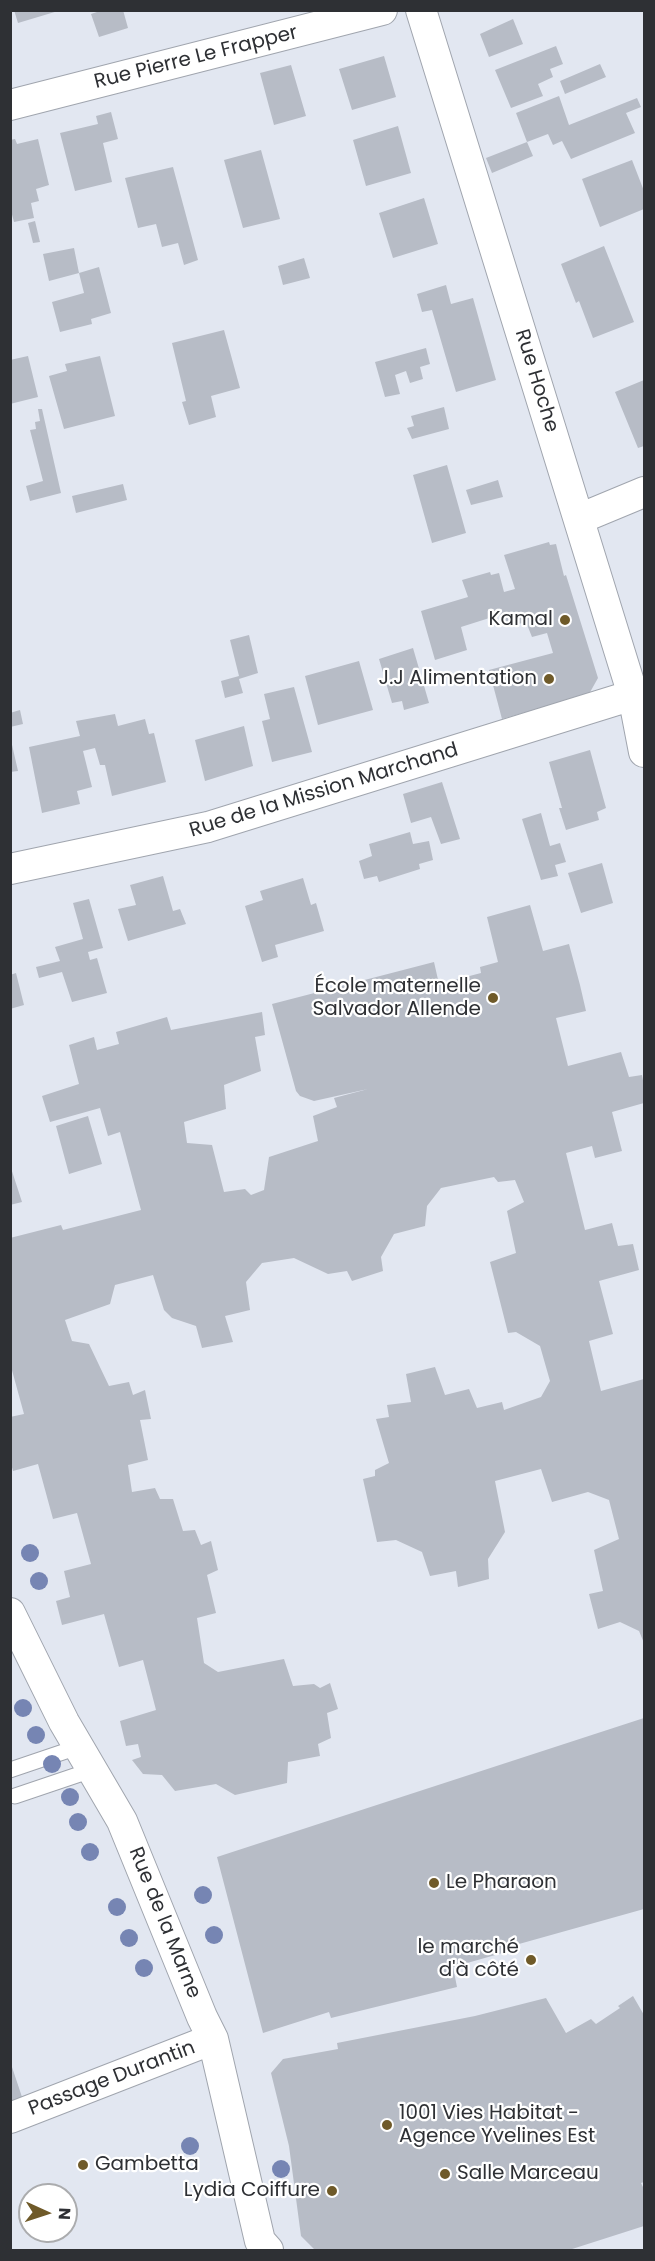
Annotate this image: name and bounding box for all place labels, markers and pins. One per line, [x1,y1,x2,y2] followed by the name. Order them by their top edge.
[488,608,553,632] place label: Kamal
[558,613,572,627] marker: Kamal
[379,667,537,691] place label: J.J Alimentation
[542,672,556,686] marker: J.J Alimentation
[313,975,481,1022] place label: École maternelle Salvador Allende
[486,991,500,1005] marker: École maternelle Salvador Allende
[446,1871,557,1895] place label: Le Pharaon
[427,1876,441,1890] marker: Le Pharaon
[417,1936,519,1983] place label: le marché d'à côté
[524,1953,538,1967] marker: le marché d'à côté
[399,2102,595,2149] place label: 1001 Vies Habitat - Agence Yvelines Est
[380,2118,394,2132] marker: 1001 Vies Habitat - Agence Yvelines Est
[95,2153,199,2177] place label: Gambetta
[76,2158,90,2172] marker: Gambetta
[457,2162,599,2186] place label: Salle Marceau
[438,2167,452,2181] marker: Salle Marceau
[184,2179,320,2203] place label: Lydia Coiffure
[325,2184,339,2198] marker: Lydia Coiffure

